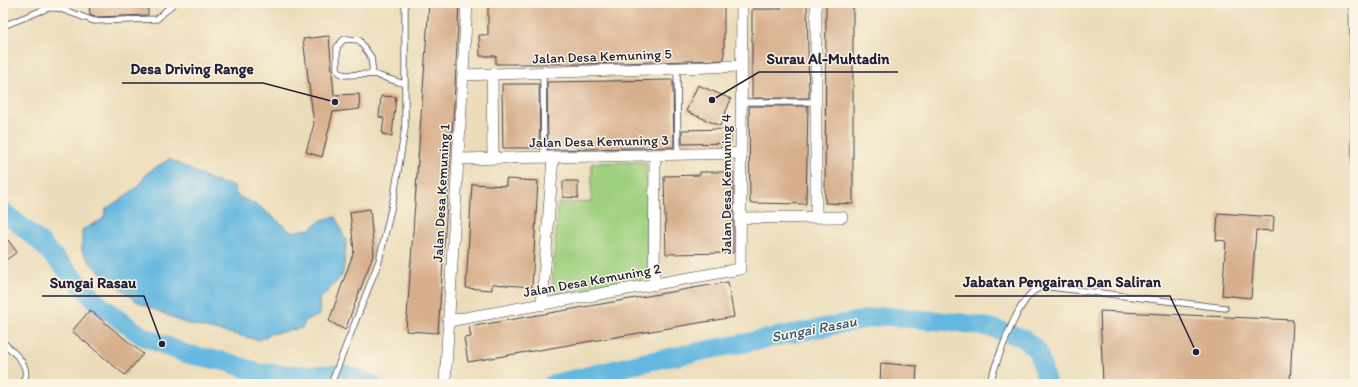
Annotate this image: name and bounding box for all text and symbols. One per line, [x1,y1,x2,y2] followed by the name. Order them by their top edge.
[759,45,898,72] callout: Surau Al-Muhtadin
[532,46,672,67] street label: Jalan Desa Kemuning 5
[766,50,890,68] text: Surau Al-Muhtadin
[122,56,263,83] callout: Desa Driving Range
[130,60,254,79] text: Desa Driving Range
[718,113,735,254] street label: Jalan Desa Kemuning 4
[429,123,454,263] street label: Jalan Desa Kemuning 1
[529,132,669,151] street label: Jalan Desa Kemuning 3
[522,260,663,301] street label: Jalan Desa Kemuning 2
[42,269,144,296] callout: Sungai Rasau
[955,269,1170,296] callout: Jabatan Pengairan Dan Saliran
[962,273,1162,292] text: Jabatan Pengairan Dan Saliran
[50,274,137,293] text: Sungai Rasau
[770,312,859,346] water label: Sungai Rasau

